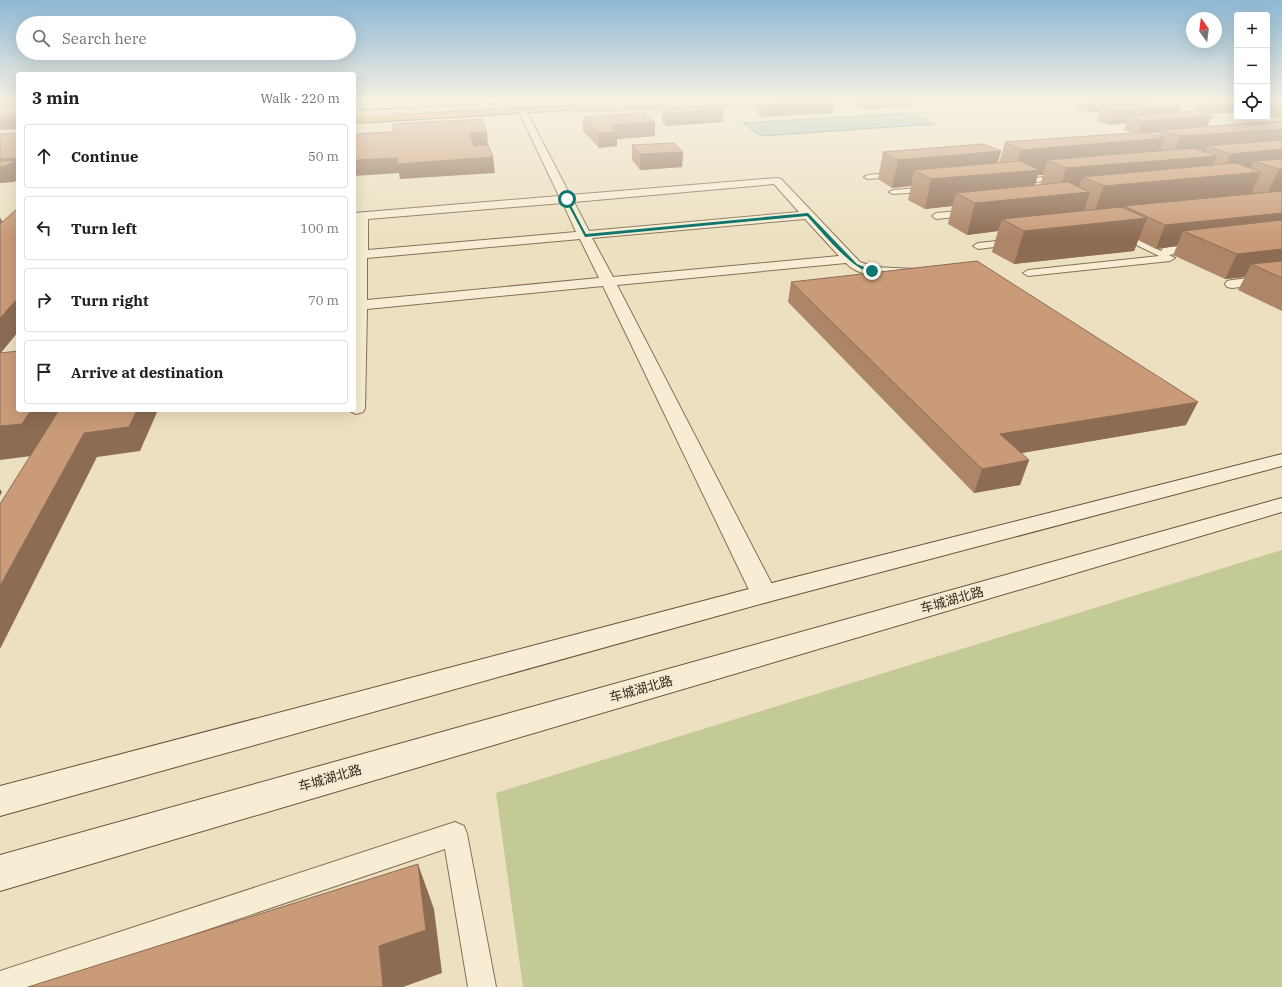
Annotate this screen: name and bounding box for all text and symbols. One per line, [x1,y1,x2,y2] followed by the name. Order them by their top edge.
[1186,12,1222,48] north arrow
[1234,12,1270,120] map controls
[1234,12,1270,48] button: +
[16,16,356,60] search box
[30,27,52,49] icon: search
[62,29,147,48] text: Search here
[1234,48,1270,84] button: −
[1234,84,1270,120] button: locate
[32,87,80,109] text: 3 min
[261,90,340,107] text: Walk · 220 m
[33,145,55,167] icon: ahead
[71,147,138,166] text: Continue
[308,148,339,165] text: 50 m
[558,190,576,208] route start
[33,217,55,239] icon: left
[71,219,137,238] text: Turn left
[300,220,339,237] text: 100 m
[863,262,881,280] route end
[33,289,55,311] icon: right
[71,291,149,310] text: Turn right
[308,292,339,309] text: 70 m
[33,361,55,383] icon: arrive
[71,363,223,382] text: Arrive at destination
[918,583,986,617] street label: 车城湖北路
[607,672,675,706] street label: 车城湖北路
[296,761,364,795] street label: 车城湖北路

